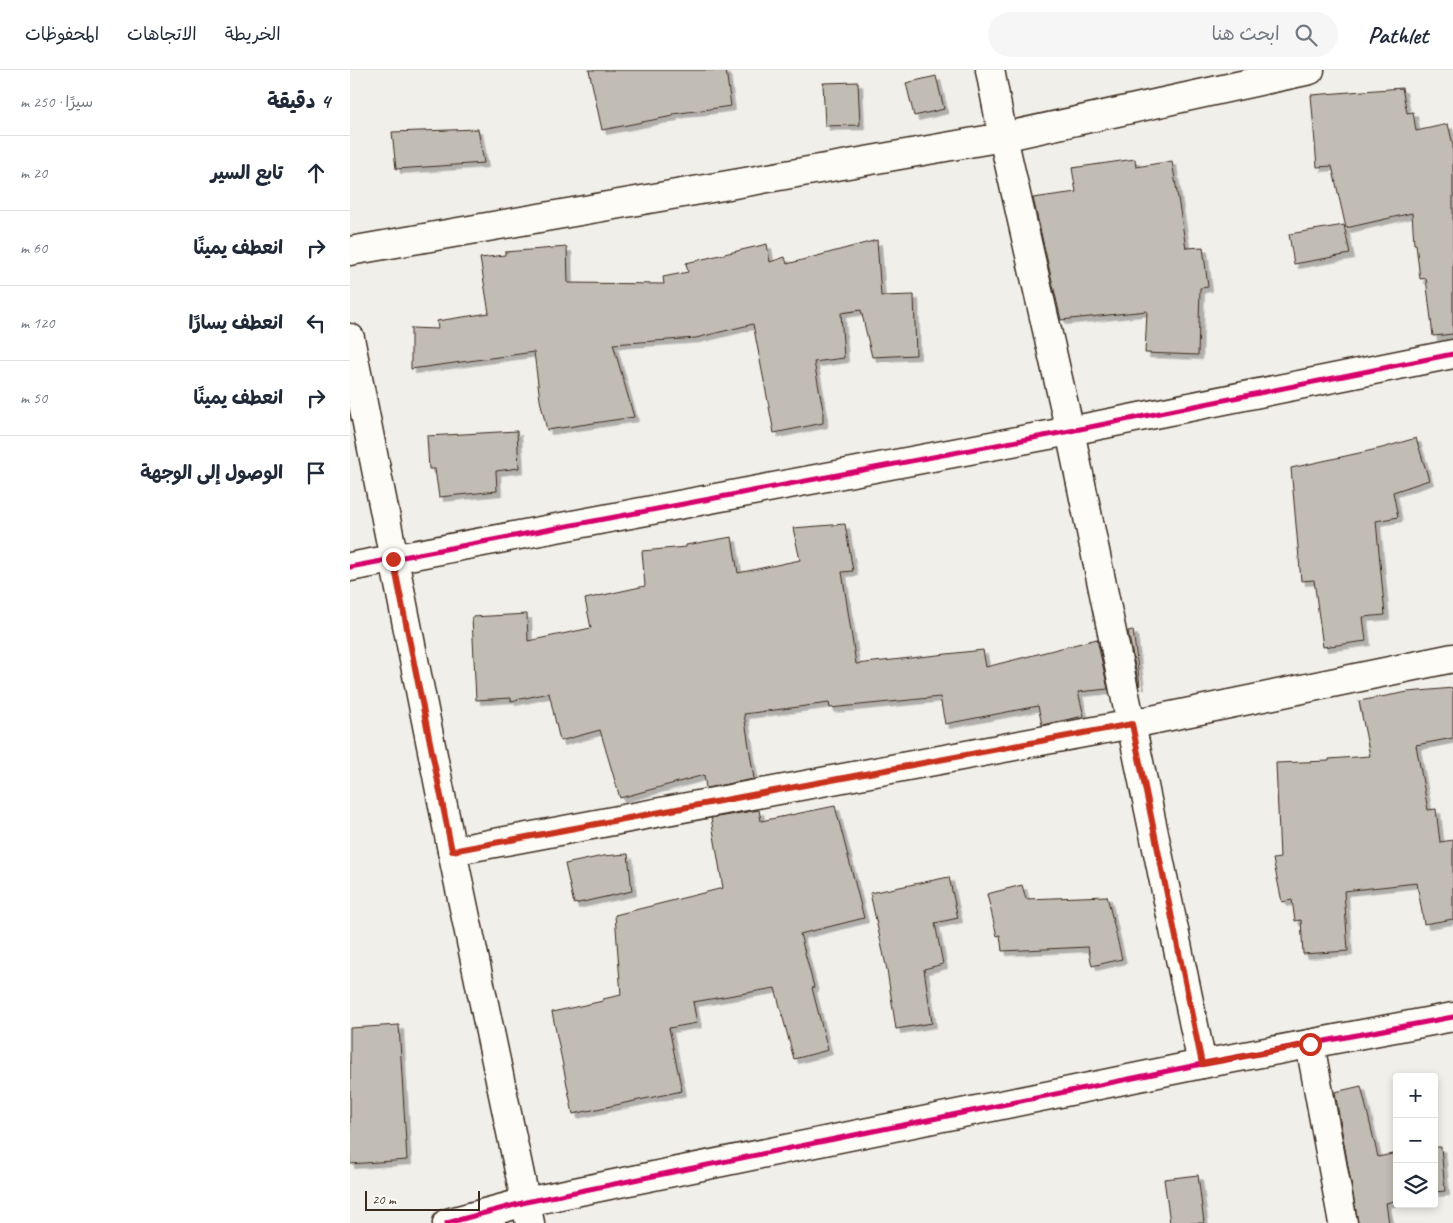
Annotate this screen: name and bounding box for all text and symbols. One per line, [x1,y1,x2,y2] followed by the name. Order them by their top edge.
[988,12,1338,57] search box
[1368,20,1428,50] text: Pathlet
[1292,21,1320,49] icon: search
[1212,22,1280,46] text: ابحث هنا
[25,23,99,45] text: المحفوظات
[127,23,197,45] text: الاتجاهات
[225,23,281,45] text: الخريطة
[267,88,330,114] text: 4 دقيقة
[20,92,93,112] text: سيرًا · 250 m
[302,159,330,187] icon: ahead
[211,161,283,185] text: تابع السير
[20,163,47,183] text: 20 m
[302,234,330,262] icon: right
[194,236,283,260] text: انعطف يمينًا
[20,238,47,258] text: 60 m
[302,309,330,337] icon: left
[189,311,283,335] text: انعطف يسارًا
[20,313,54,333] text: 120 m
[302,384,330,412] icon: right
[194,386,283,410] text: انعطف يمينًا
[20,388,47,408] text: 50 m
[302,459,330,487] icon: arrive
[140,461,283,485] text: الوصول إلى الوجهة
[382,548,405,571] route end
[1299,1033,1322,1056] route start
[1393,1073,1438,1208] map controls
[1393,1073,1438,1118] button: +
[1393,1118,1438,1163] button: −
[1393,1163,1438,1208] button: layers
[365,1188,480,1211] scale bar
[372,1191,396,1208] text: 20 m

